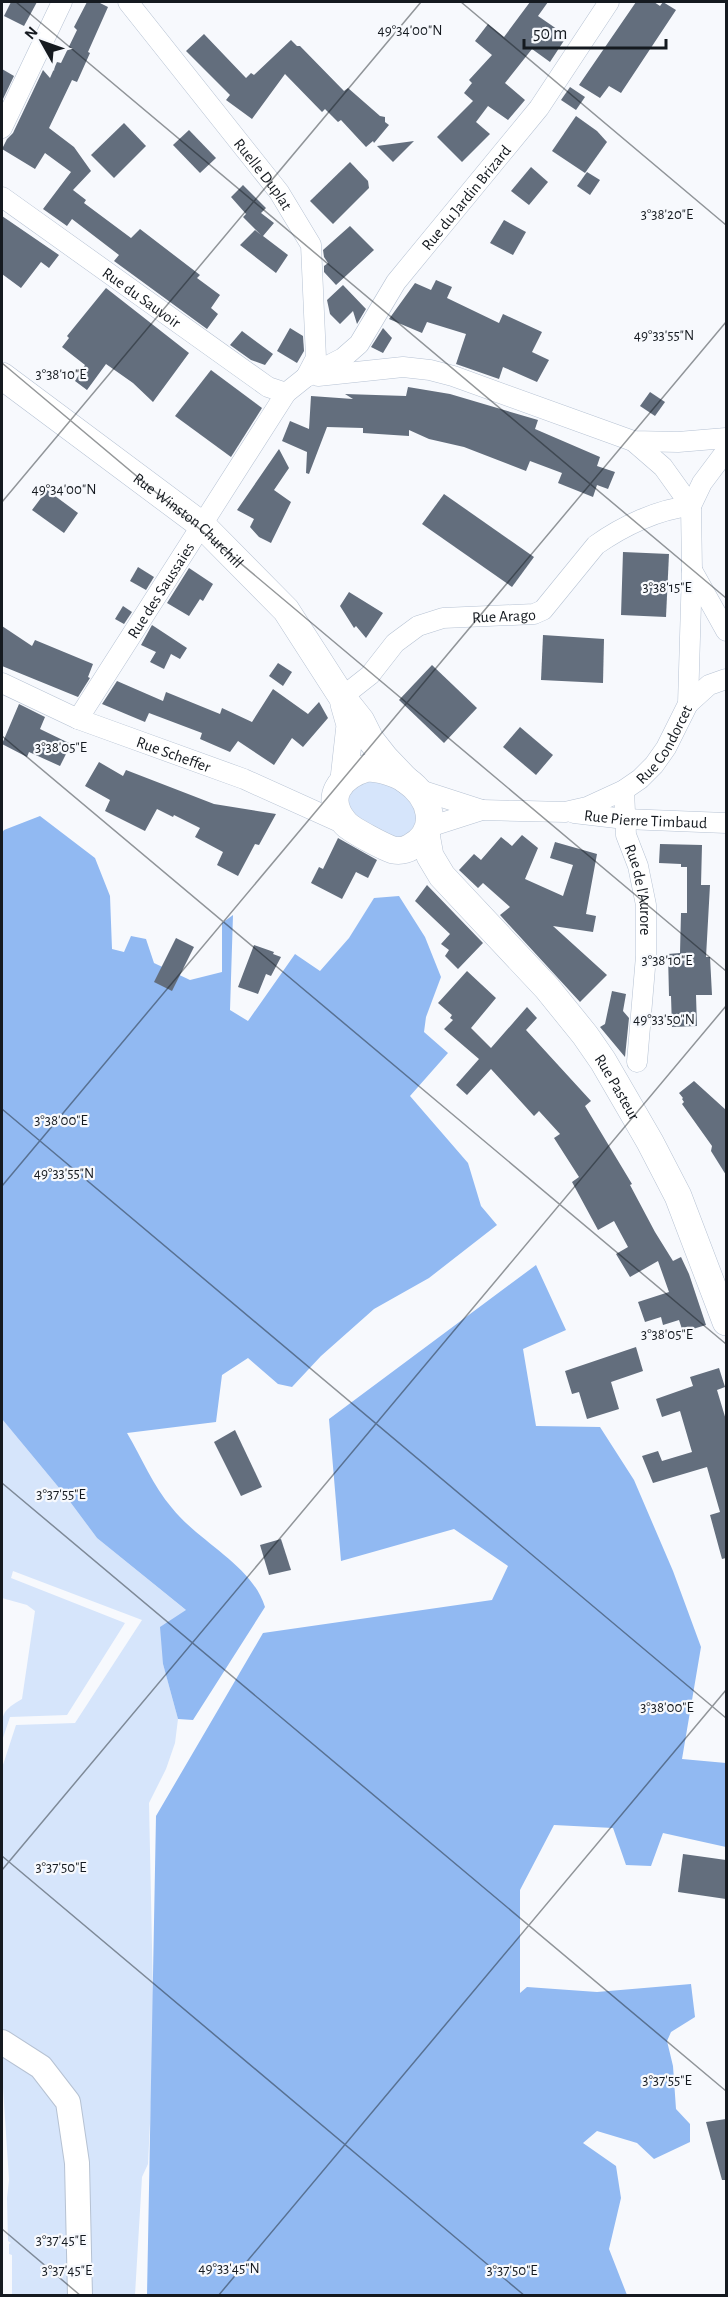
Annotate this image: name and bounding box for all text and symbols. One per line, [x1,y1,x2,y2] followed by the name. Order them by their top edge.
[12,12,72,72] north arrow
[524,12,666,50] scale bar
[378,23,442,38] text: 49°34'00"N
[22,24,41,42] text: N
[533,25,567,43] text: 50 m
[231,136,295,213] street label: Ruelle Duplat
[419,142,514,254] street label: Rue du Jardin Brizard
[641,207,693,222] text: 3°38'20"E
[99,265,184,331] street label: Rue du Sauvoir
[634,328,694,343] text: 49°33'55"N
[36,367,86,382] text: 3°38'10"E
[130,470,246,571] street label: Rue Winston Churchill
[32,482,96,497] text: 49°34'00"N
[125,540,198,641] street label: Rue des Saussaies
[642,580,692,595] text: 3°38'15"E
[472,607,536,626] street label: Rue Arago
[633,703,695,787] street label: Rue Condorcet
[134,734,214,776] street label: Rue Scheffer
[35,740,87,755] text: 3°38'05"E
[583,807,708,831] street label: Rue Pierre Timbaud
[621,842,653,935] street label: Rue de l'Aurore
[642,953,692,968] text: 3°38'10"E
[633,1012,695,1027] text: 49°33'50"N
[592,1051,643,1124] street label: Rue Pasteur
[34,1113,88,1128] text: 3°38'00"E
[34,1166,94,1181] text: 49°33'55"N
[641,1327,693,1342] text: 3°38'05"E
[36,1487,86,1502] text: 3°37'55"E
[640,1700,694,1715] text: 3°38'00"E
[35,1860,87,1875] text: 3°37'50"E
[642,2073,692,2088] text: 3°37'55"E
[36,2233,86,2248] text: 3°37'45"E
[198,2261,260,2276] text: 49°33'45"N
[42,2263,92,2278] text: 3°37'45"E
[486,2263,538,2278] text: 3°37'50"E

